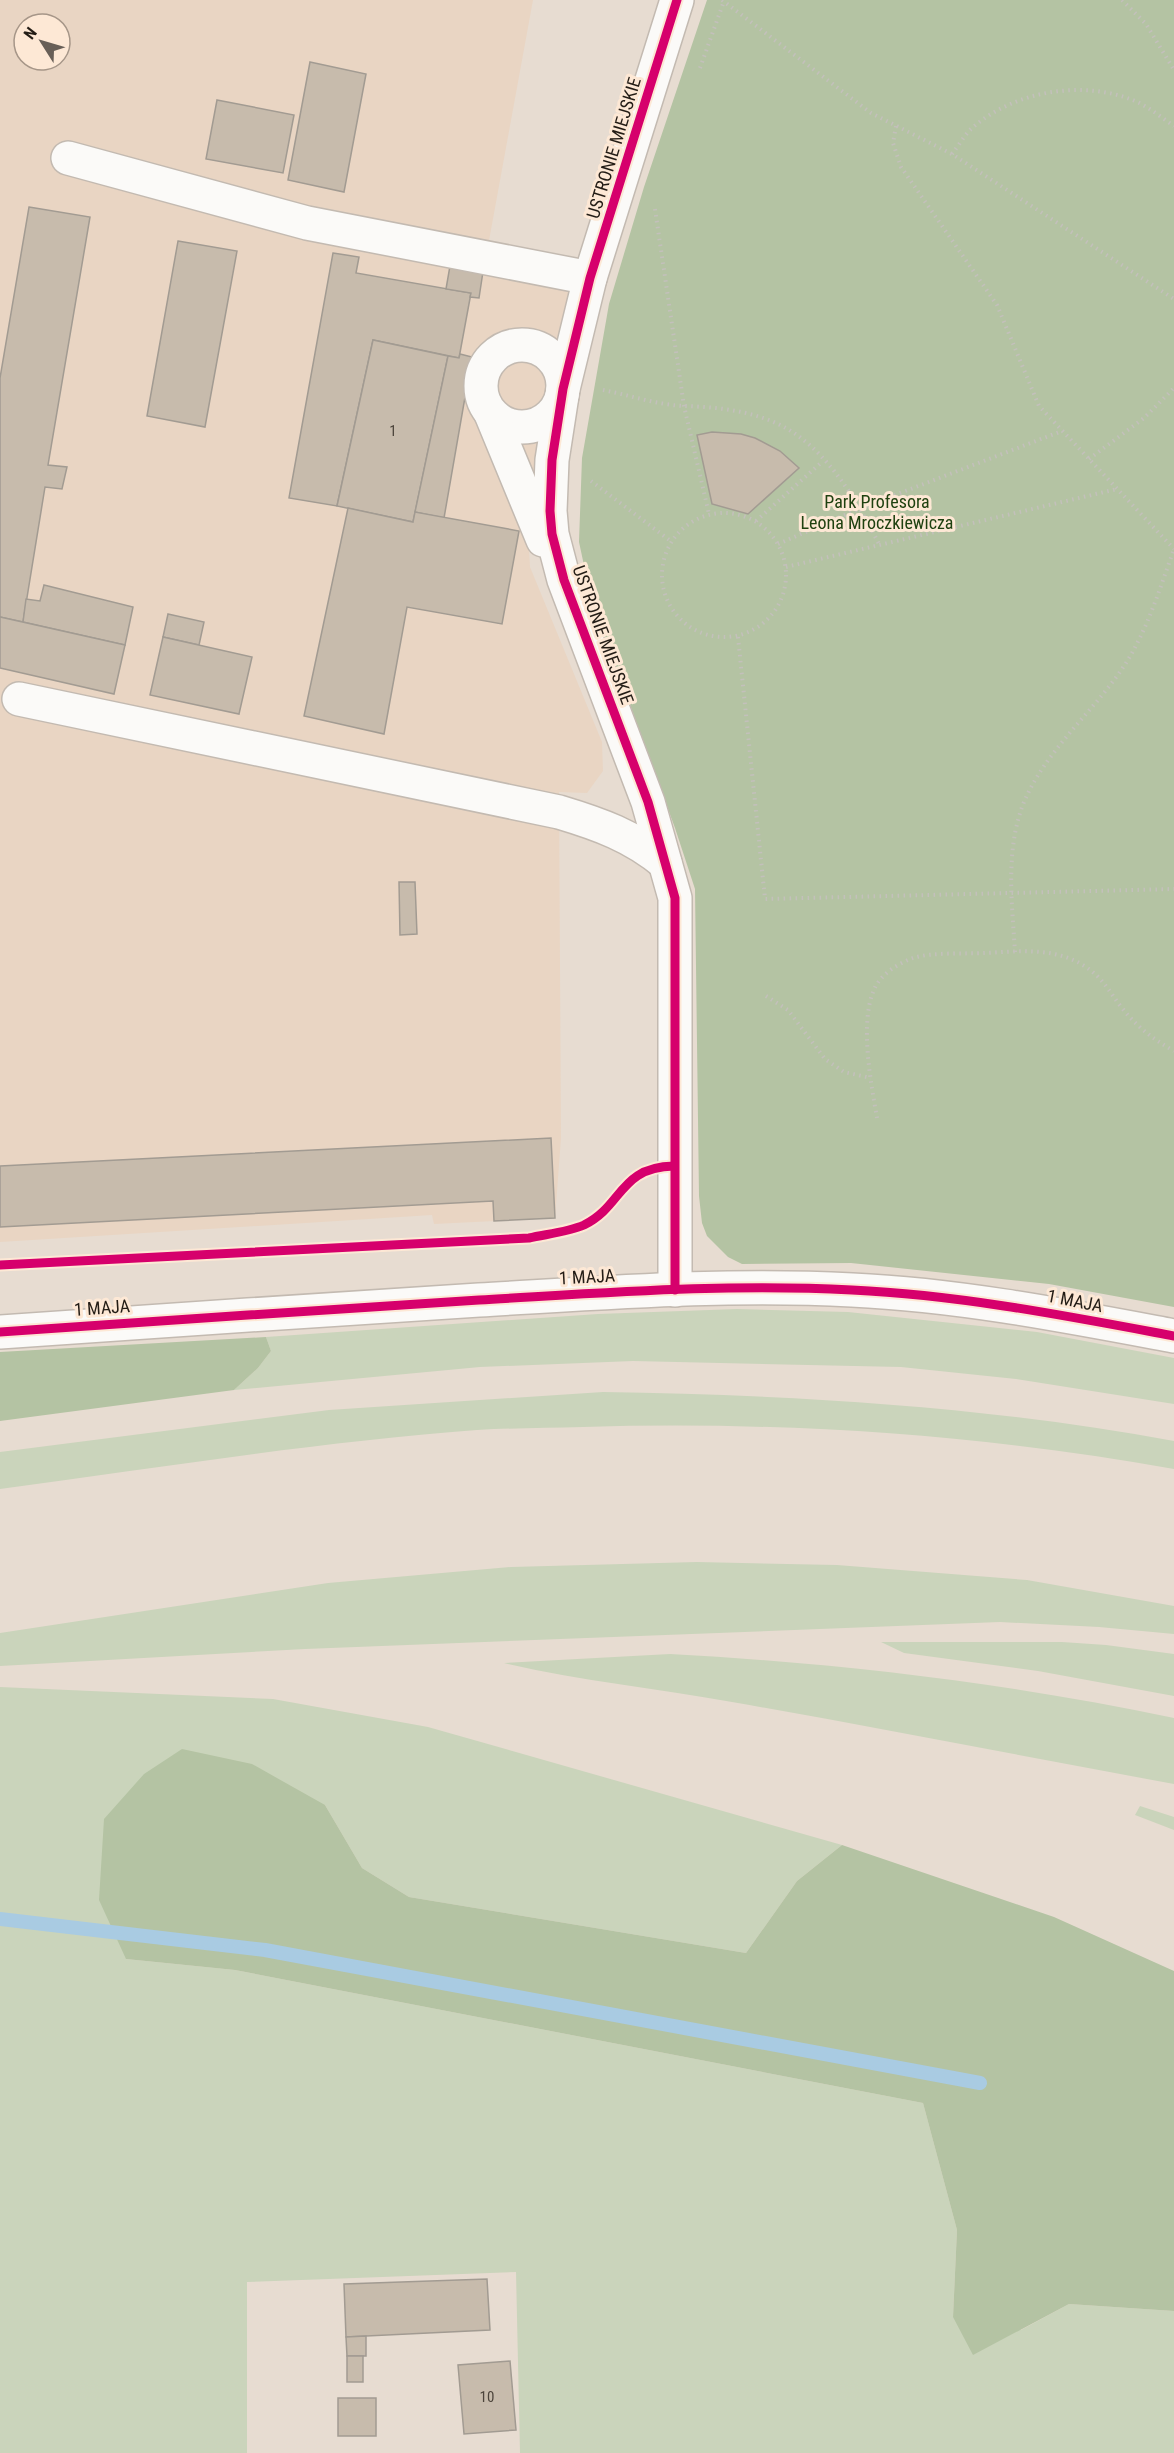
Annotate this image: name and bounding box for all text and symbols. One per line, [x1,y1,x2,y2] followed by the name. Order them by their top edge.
[12,12,72,72] north arrow
[20,24,41,43] text: N
[582,75,645,221] street label: USTRONIE MIEJSKIE
[389,422,397,440] house number: 1
[800,491,954,533] park label: Park Profesora Leona Mroczkiewicza
[569,563,638,707] street label: USTRONIE MIEJSKIE
[558,1265,616,1288] street label: 1 MAJA
[1046,1285,1105,1316] street label: 1 MAJA
[73,1295,131,1320] street label: 1 MAJA
[480,2388,494,2406] house number: 10

